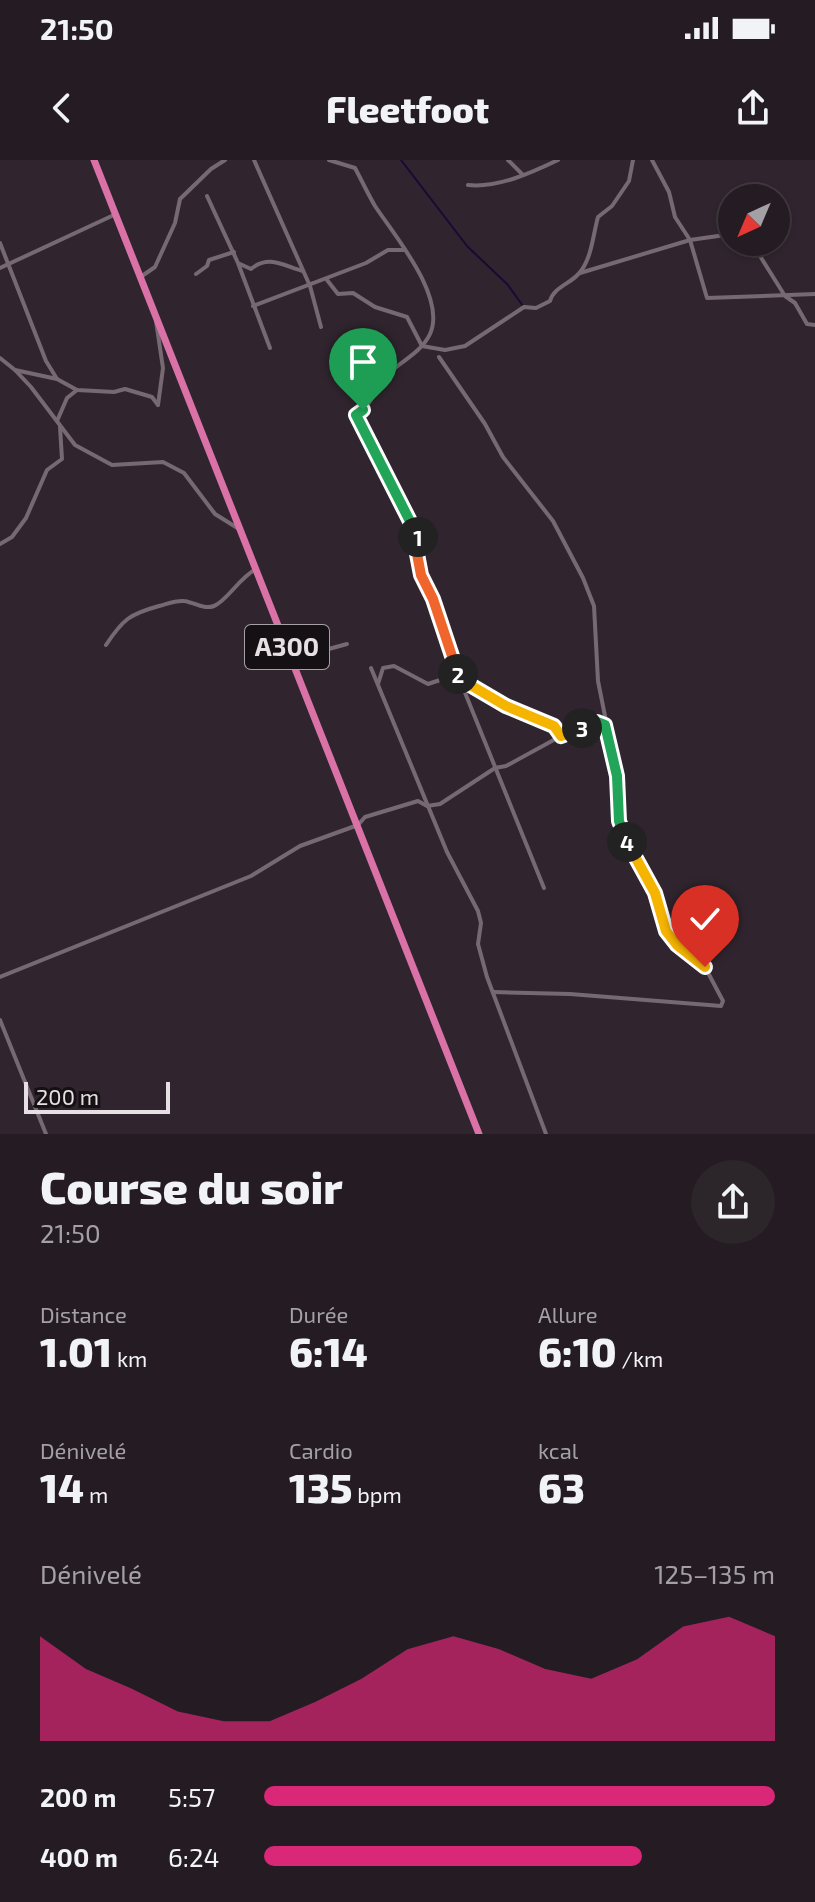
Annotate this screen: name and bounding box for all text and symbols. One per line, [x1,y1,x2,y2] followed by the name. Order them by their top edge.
[40,10,114,46] text: 21:50
[40,86,84,130] icon: back
[731,86,775,130] icon: share
[326,87,489,130] text: Fleetfoot
[718,184,790,256] north arrow
[718,184,790,256] map controls
[329,328,397,410] pin
[341,340,385,384] icon: arrive
[398,517,438,557] pin: 1
[413,524,423,550] text: 1
[245,625,329,669] road number: A300
[438,654,478,694] pin: 2
[452,661,464,687] text: 2
[562,708,602,748] pin: 3
[576,715,588,741] text: 3
[607,822,647,862] pin: 4
[620,829,634,855] text: 4
[671,885,739,967] pin
[683,897,727,941] icon: check
[24,1078,170,1114] scale bar
[36,1083,99,1109] text: 200 m
[40,1160,343,1213] text: Course du soir
[691,1160,775,1244] button: share
[40,1217,101,1248] text: 21:50
[40,1301,127,1327] text: Distance
[289,1301,348,1327] text: Durée
[538,1301,598,1327] text: Allure
[40,1327,112,1375] text: 1.01
[289,1327,368,1375] text: 6:14
[538,1327,617,1375] text: 6:10
[112,1345,147,1371] text: km
[617,1345,663,1371] text: /km
[40,1437,126,1463] text: Dénivelé
[289,1437,353,1463] text: Cardio
[538,1437,578,1463] text: kcal
[40,1463,84,1511] text: 14
[289,1463,352,1511] text: 135
[538,1463,585,1511] text: 63
[84,1481,108,1507] text: m
[352,1481,402,1507] text: bpm
[40,1558,142,1589] text: Dénivelé
[654,1558,775,1589] text: 125–135 m
[40,1781,116,1812] text: 200 m
[168,1781,215,1812] text: 5:57
[40,1841,118,1872] text: 400 m
[168,1841,220,1872] text: 6:24

